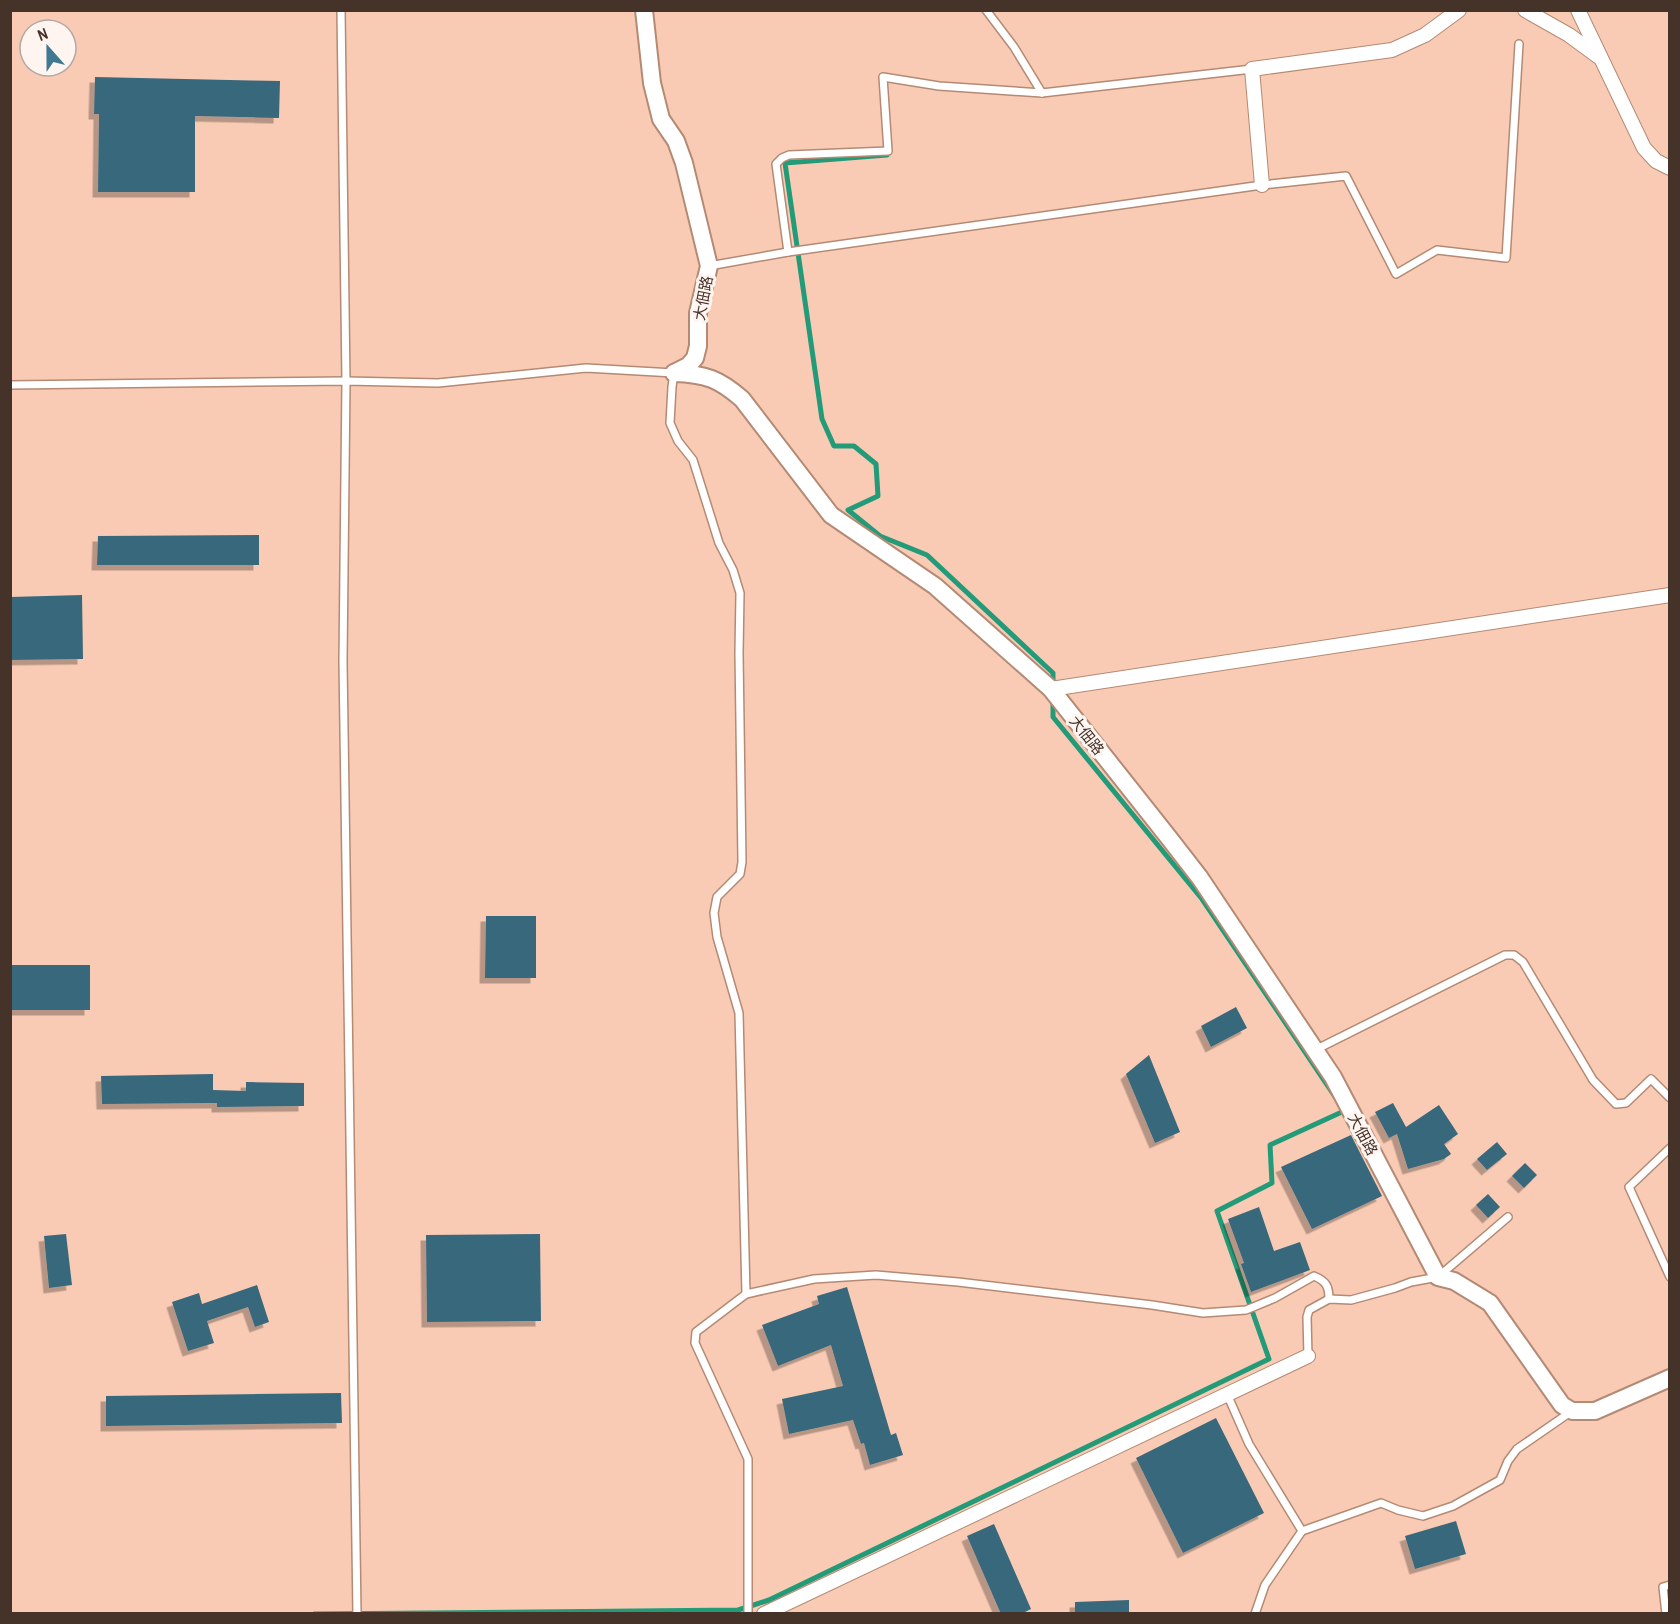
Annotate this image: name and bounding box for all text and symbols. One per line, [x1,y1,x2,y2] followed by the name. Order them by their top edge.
[18,18,78,78] north arrow
[34,22,51,46] text: N
[688,274,718,322] street label: 大佃路
[1065,711,1109,759] street label: 大佃路
[1343,1109,1383,1159] street label: 大佃路

